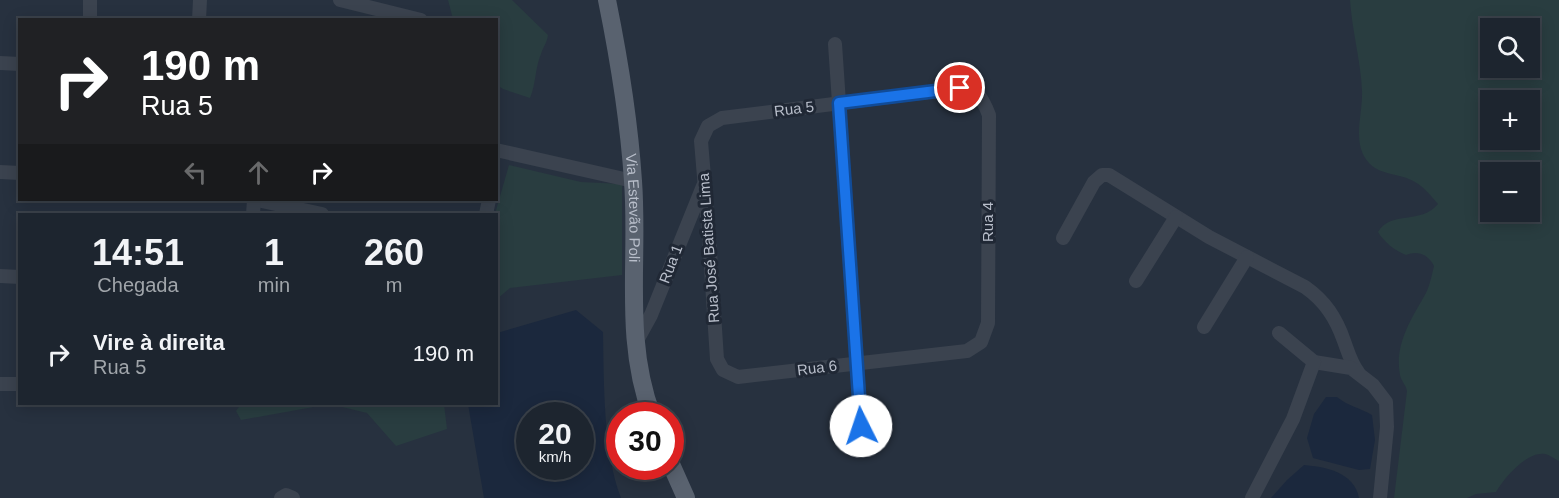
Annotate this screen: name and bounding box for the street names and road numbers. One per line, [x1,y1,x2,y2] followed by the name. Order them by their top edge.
[773,98,815,119] street label: Rua 5
[623,153,644,263] street label: Via Estevão Poli
[695,172,722,323] street label: Rua José Batista Lima
[979,202,996,242] street label: Rua 4
[655,242,686,286] street label: Rua 1
[796,357,838,378] street label: Rua 6

